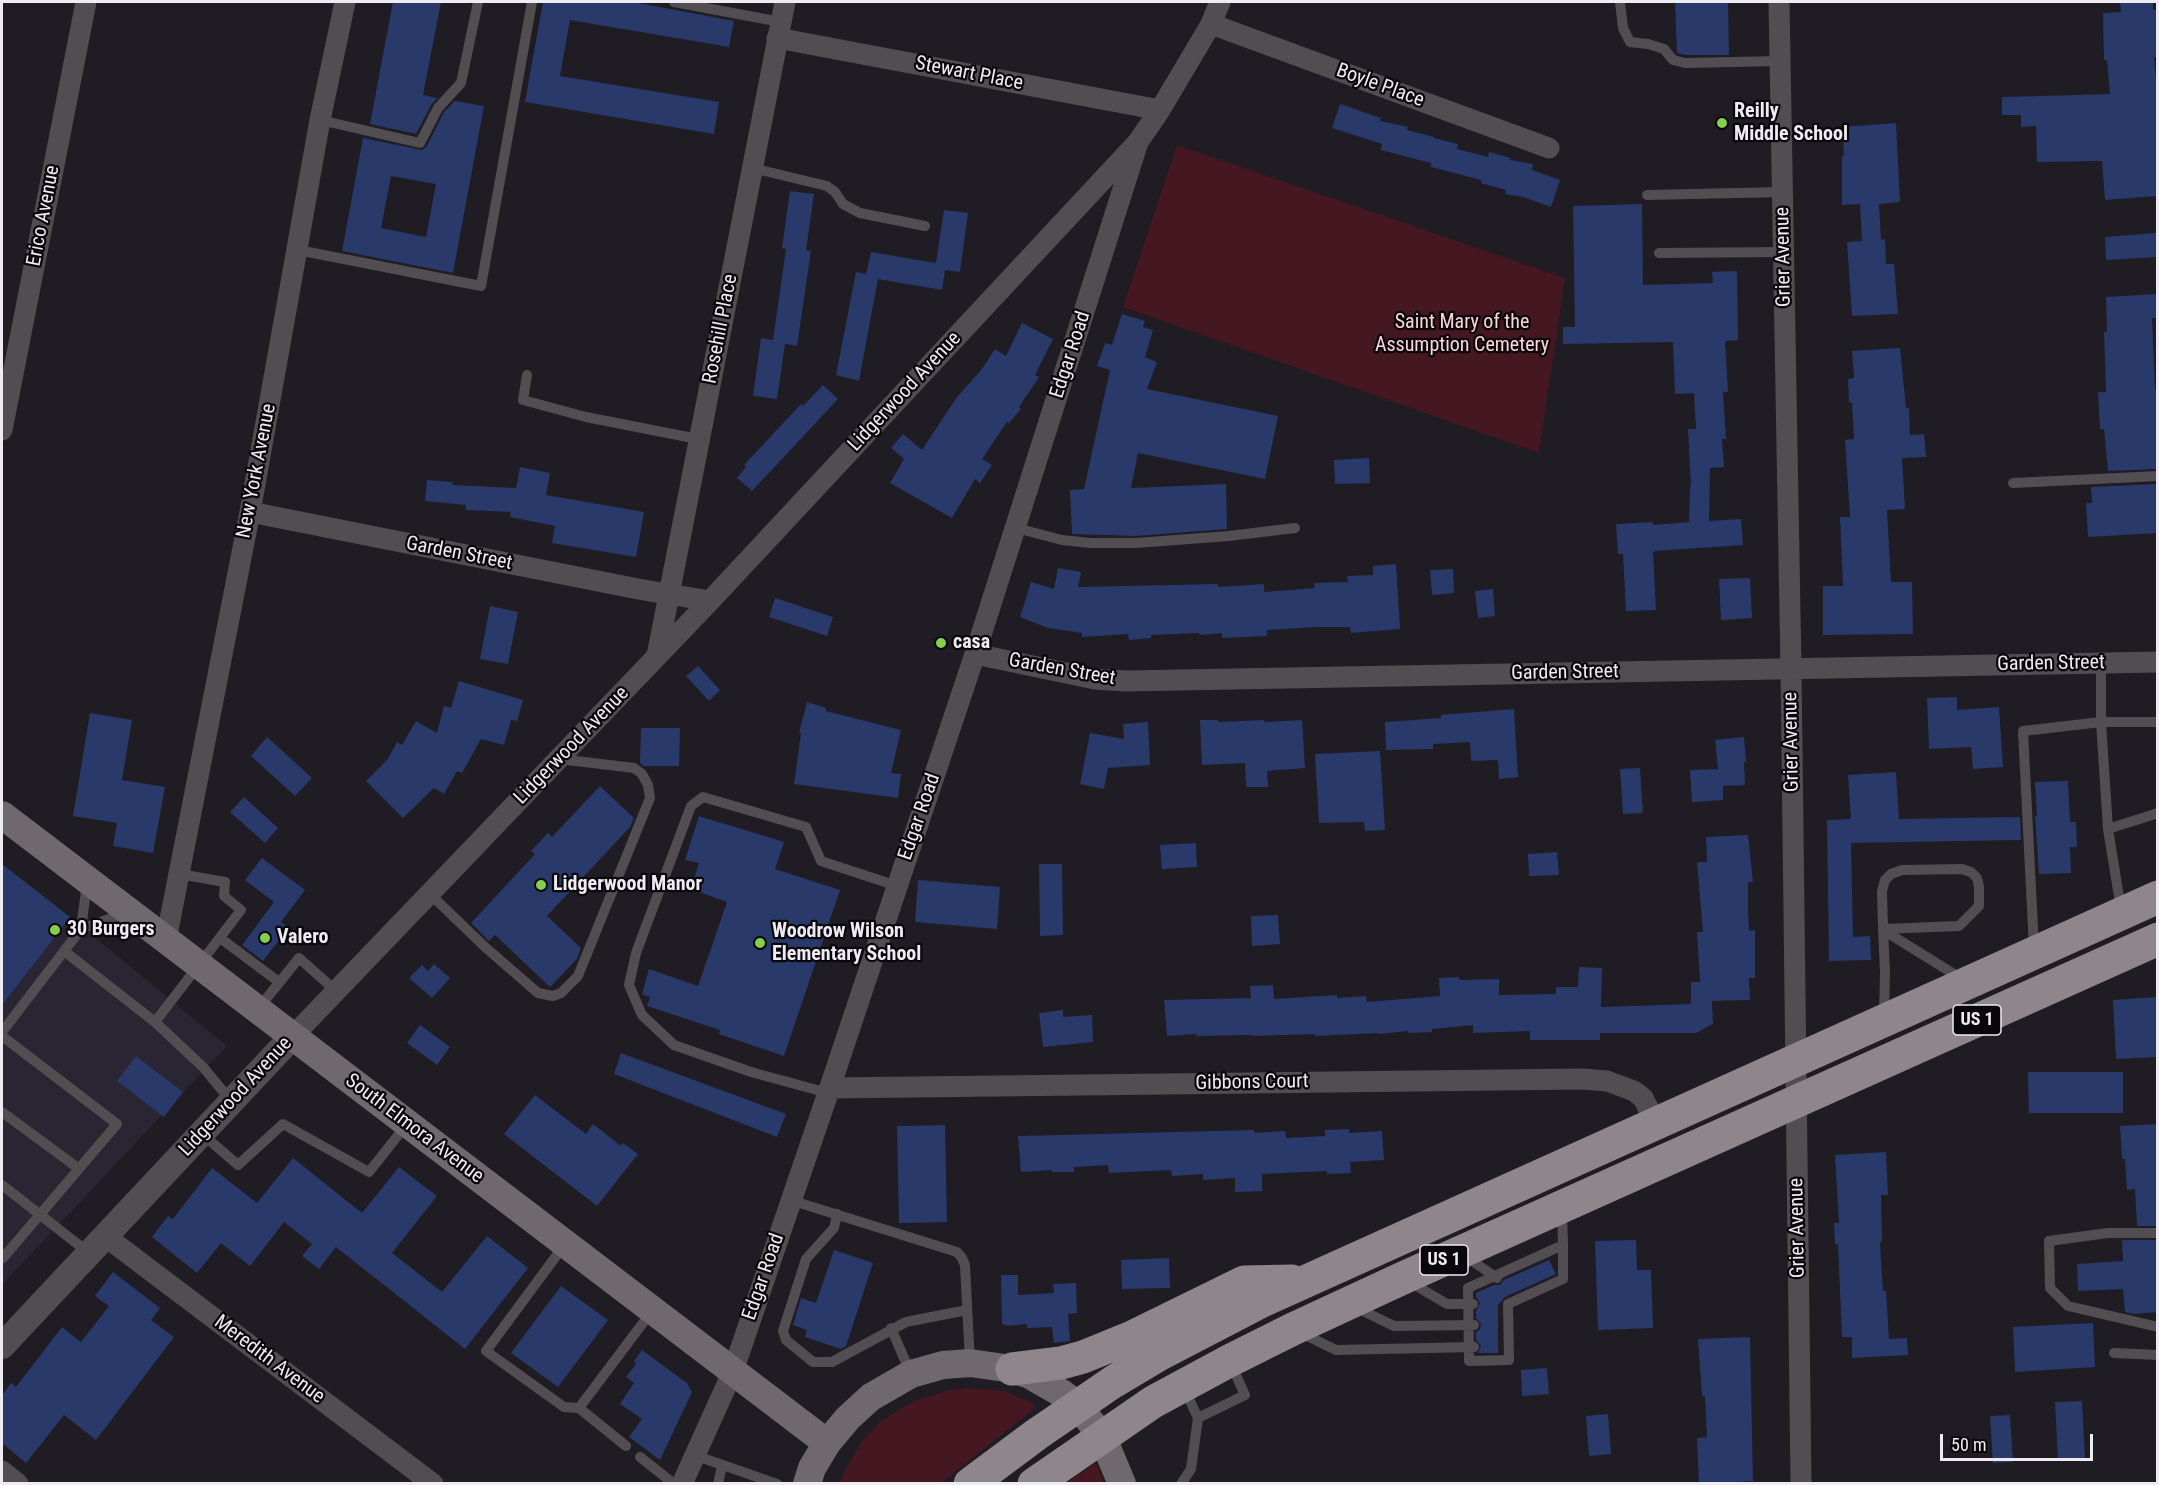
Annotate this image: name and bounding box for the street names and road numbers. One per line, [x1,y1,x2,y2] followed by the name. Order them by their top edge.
[913,52,1025,96] street label: Stewart Place
[1333,59,1427,113] street label: Boyle Place
[22,164,66,268] street label: Erico Avenue
[1771,207,1797,307] street label: Grier Avenue
[699,272,743,386] street label: Rosehill Place
[1046,309,1096,401] street label: Edgar Road
[843,327,967,457] street label: Lidgerwood Avenue
[232,402,282,540] street label: New York Avenue
[404,532,514,576] street label: Garden Street
[1007,649,1117,691] street label: Garden Street
[1997,651,2105,677] street label: Garden Street
[1511,660,1619,686] street label: Garden Street
[510,682,634,810] street label: Lidgerwood Avenue
[1779,692,1805,792] street label: Grier Avenue
[894,771,946,863] street label: Edgar Road
[1953,1005,2001,1035] road number: US 1
[174,1032,298,1162] street label: Lidgerwood Avenue
[340,1069,488,1189] street label: South Elmora Avenue
[1195,1070,1309,1096] street label: Gibbons Court
[1785,1178,1811,1278] street label: Grier Avenue
[738,1231,790,1323] street label: Edgar Road
[1420,1245,1468,1275] road number: US 1
[209,1311,329,1409] street label: Meredith Avenue

